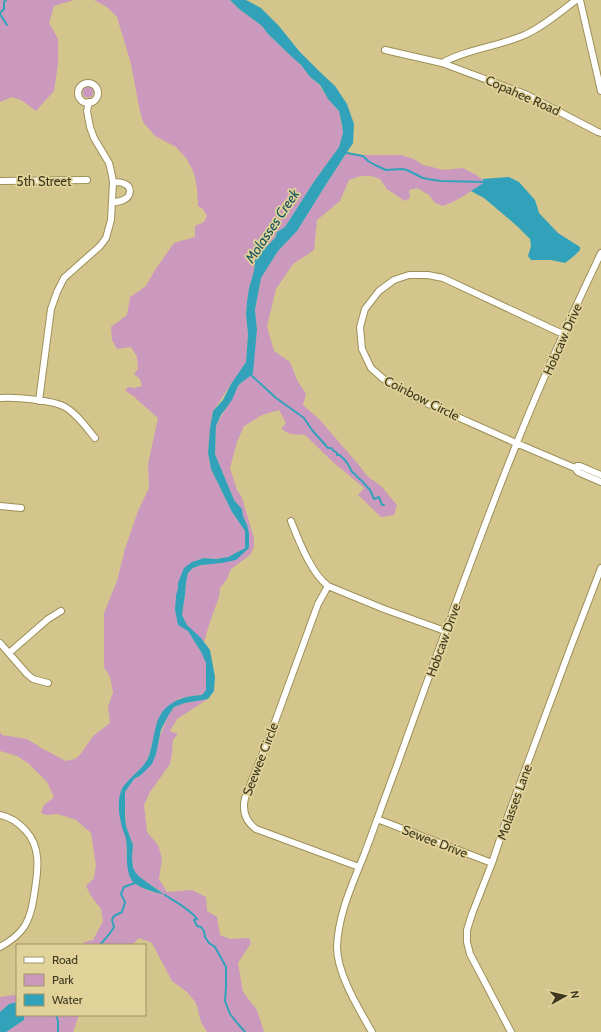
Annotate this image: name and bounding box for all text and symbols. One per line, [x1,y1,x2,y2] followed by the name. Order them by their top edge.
[483,71,563,119] street label: Copahee Road
[17,173,72,189] street label: 5th Street
[240,185,304,267] water label: Molasses Creek
[539,300,585,377] street label: Hobcaw Drive
[382,372,463,424] street label: Coinbow Circle
[422,601,464,679] street label: Hobcaw Drive
[239,720,281,798] street label: Seewee Circle
[493,762,535,842] street label: Molasses Lane
[400,821,470,861] street label: Sewee Drive
[16,944,146,1016] legend
[52,952,78,967] text: Road
[52,972,74,987] text: Park
[545,976,585,1016] north arrow
[567,990,582,999] text: N
[52,992,83,1007] text: Water

